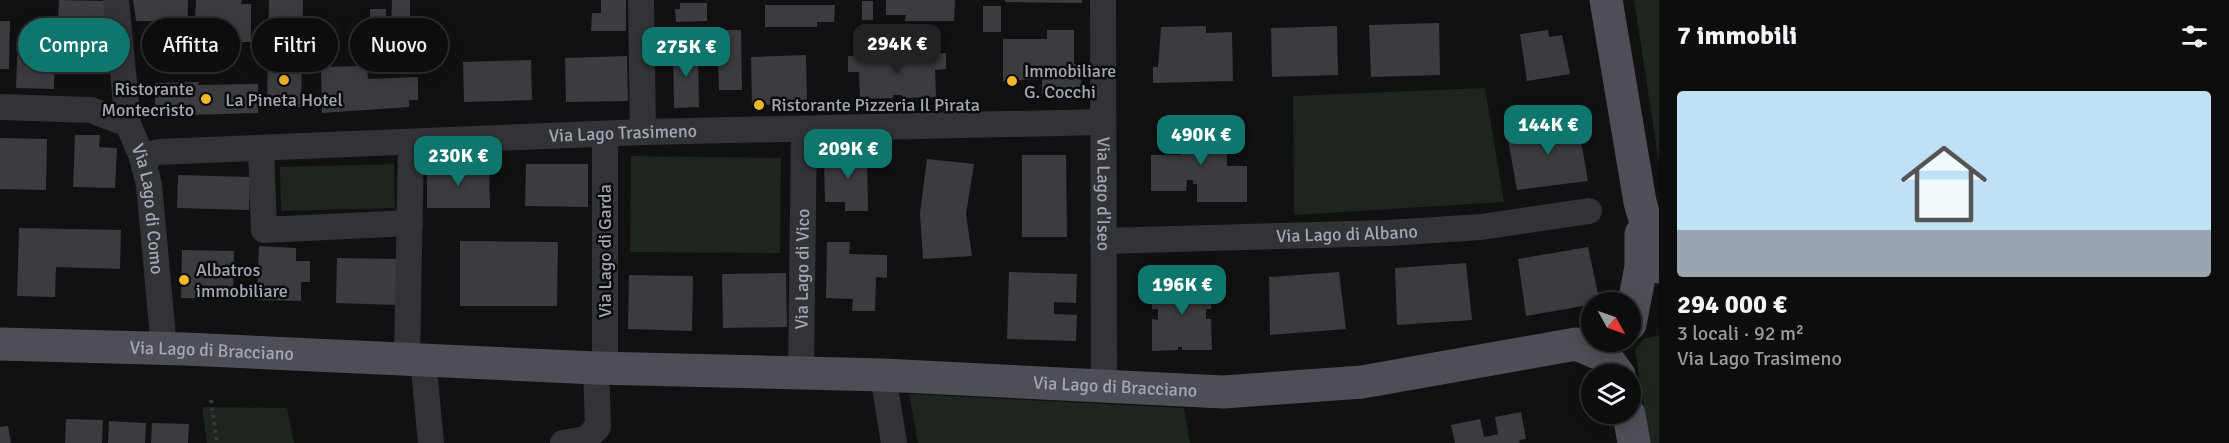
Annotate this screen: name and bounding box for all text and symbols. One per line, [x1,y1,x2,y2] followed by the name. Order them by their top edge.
[18,18,130,72] chip: Compra
[142,18,240,72] chip: Affitta
[252,18,338,72] chip: Filtri
[350,18,448,72] chip: Nuovo
[1677,20,1797,52] text: 7 immobili
[2178,20,2211,53] icon: filters
[848,24,946,75] pin: 294K €
[637,27,735,78] pin: 275K €
[867,31,927,56] text: 294K €
[656,34,716,59] text: 275K €
[1024,60,1116,103] place label: Immobiliare G. Cocchi
[277,73,291,87] marker: La Pineta Hotel
[1005,74,1019,88] marker: Immobiliare G. Cocchi
[101,78,194,121] place label: Ristorante Montecristo
[225,89,343,111] place label: La Pineta Hotel
[199,92,213,106] marker: Ristorante Montecristo
[771,94,980,116] place label: Ristorante Pizzeria Il Pirata
[752,98,766,112] marker: Ristorante Pizzeria Il Pirata
[1499,105,1597,156] pin: 144K €
[1518,112,1578,137] text: 144K €
[1152,115,1250,166] pin: 490K €
[548,120,697,147] street label: Via Lago Trasimeno
[1171,122,1231,147] text: 490K €
[799,129,897,180] pin: 209K €
[1890,130,1998,238] icon: home
[409,136,507,187] pin: 230K €
[818,136,878,161] text: 209K €
[1092,137,1115,251] street label: Via Lago d'Iseo
[127,140,168,275] street label: Via Lago di Como
[428,143,488,168] text: 230K €
[594,184,616,318] street label: Via Lago di Garda
[791,208,814,330] street label: Via Lago di Vico
[1276,220,1418,247] street label: Via Lago di Albano
[196,259,288,302] place label: Albatros immobiliare
[1133,265,1231,316] pin: 196K €
[1152,272,1212,297] text: 196K €
[177,273,191,287] marker: Albatros immobiliare
[1677,289,1787,321] text: 294 000 €
[1581,292,1641,352] north arrow
[1581,292,1641,424] map controls
[1677,321,1804,346] text: 3 locali · 92 m²
[130,336,294,365] street label: Via Lago di Bracciano
[1677,346,1842,371] text: Via Lago Trasimeno
[1581,364,1641,424] button: layers
[1033,372,1198,402] street label: Via Lago di Bracciano

